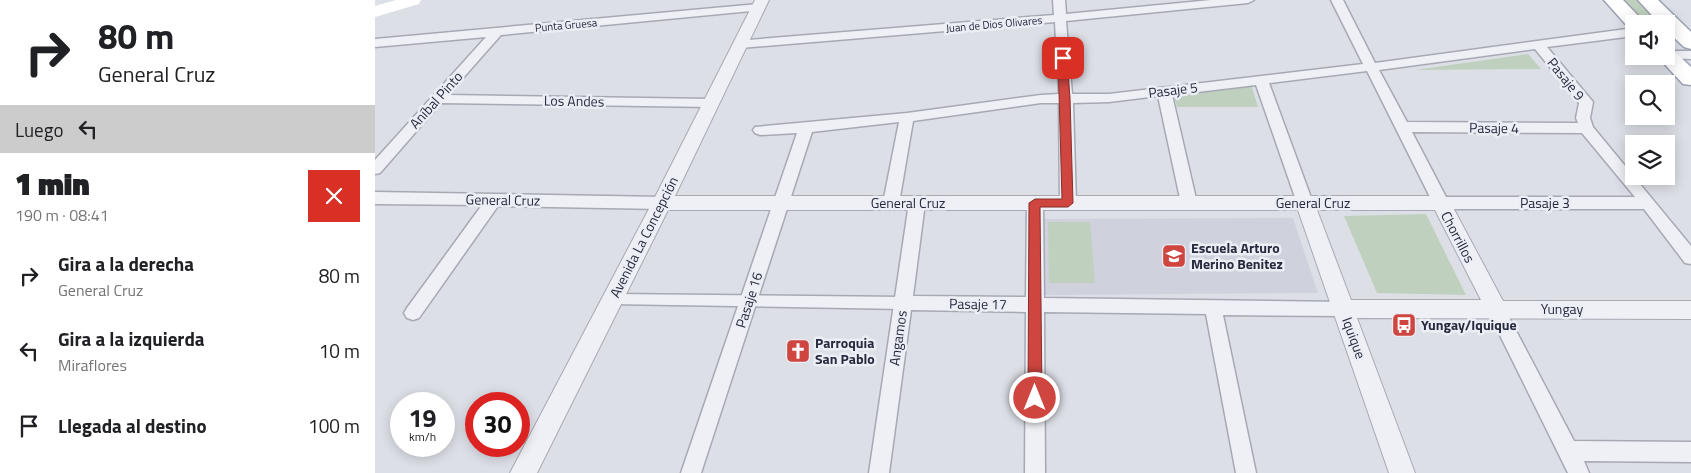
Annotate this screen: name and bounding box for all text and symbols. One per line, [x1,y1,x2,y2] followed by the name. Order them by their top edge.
[98,9,174,63] text: 80 m
[945,12,1043,36] street label: Juan de Dios Olivares
[534,14,598,36] street label: Punta Gruesa
[1625,15,1675,185] map controls
[1625,15,1675,65] button: sound
[15,20,80,85] icon: right
[1042,37,1084,79] pin
[1049,44,1077,72] icon: arrive
[1543,53,1590,105] street label: Pasaje 9
[98,57,215,91] text: General Cruz
[404,66,467,133] street label: Aníbal Pinto
[1625,75,1675,125] button: search
[1147,76,1199,103] street label: Pasaje 5
[544,89,604,112] street label: Los Andes
[15,115,64,144] text: Luego
[74,115,102,143] icon: left
[1469,117,1519,138] street label: Pasaje 4
[1625,135,1675,185] button: layers
[15,161,90,207] text: 1 min
[308,170,360,222] button: close
[604,172,683,301] street label: Avenida La Concepción
[465,188,541,211] street label: General Cruz
[871,192,945,213] street label: General Cruz
[1276,192,1350,213] street label: General Cruz
[1520,192,1570,213] street label: Pasaje 3
[15,203,109,227] text: 190 m · 08:41
[1436,207,1481,266] street label: Chorrillos
[1191,237,1283,274] place label: Escuela Arturo Merino Benitez
[1161,243,1187,269] school or university icon: Escuela Arturo Merino Benitez
[58,249,194,278] text: Gira a la derecha
[319,261,360,290] text: 80 m
[15,262,43,290] icon: right
[730,269,767,331] street label: Pasaje 16
[58,278,143,302] text: General Cruz
[949,292,1007,315] street label: Pasaje 17
[1541,298,1584,319] street label: Yungay
[883,309,912,367] street label: Angamos
[1391,312,1417,338] bus stop icon: Yungay/Iquique
[1337,314,1372,362] street label: Iquique
[1421,314,1517,335] place label: Yungay/Iquique
[58,324,205,353] text: Gira a la izquierda
[815,332,875,369] place label: Parroquia San Pablo
[319,336,360,365] text: 10 m
[15,337,43,365] icon: left
[785,338,811,364] church icon: Parroquia San Pablo
[58,353,127,377] text: Miraflores
[1008,371,1060,423] position arrow
[465,392,530,457] speed limit sign: 30
[408,399,437,437] text: 19
[58,411,207,440] text: Llegada al destino
[308,411,360,440] text: 100 m
[15,412,43,440] icon: arrive
[409,427,436,446] text: km/h

